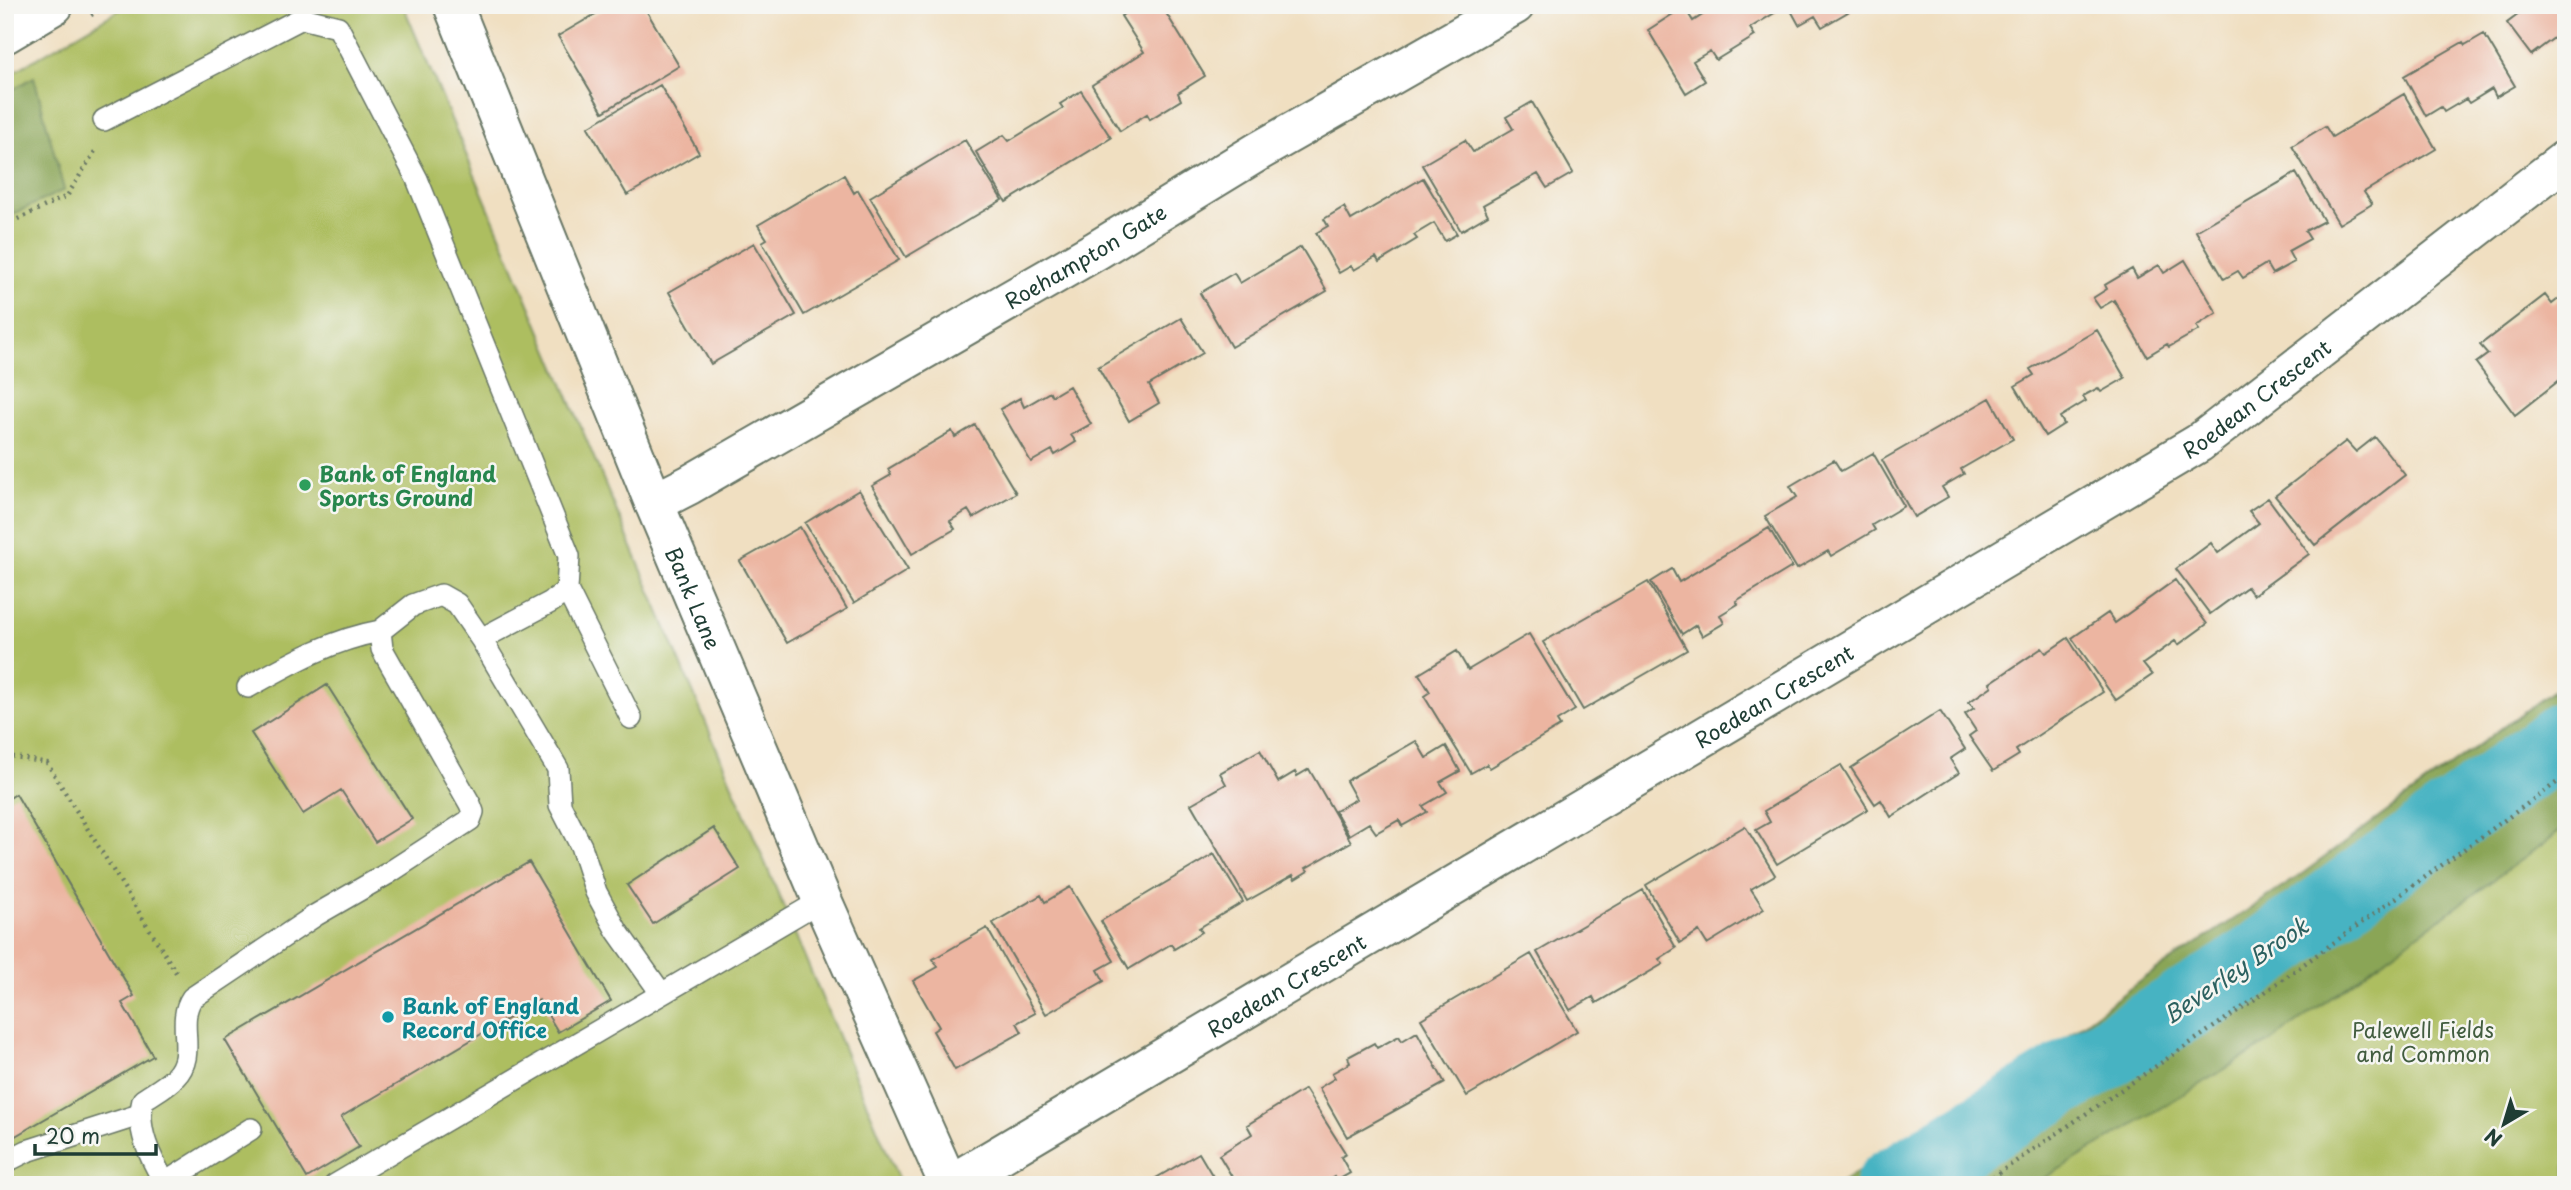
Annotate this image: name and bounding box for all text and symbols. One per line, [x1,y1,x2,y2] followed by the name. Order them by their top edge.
[998,195,1172,316] street label: Roehampton Gate
[2176,331,2337,466] street label: Roedean Crescent
[319,457,496,513] place label: Bank of England Sports Ground
[297,477,313,493] marker: Bank of England Sports Ground
[658,541,730,654] street label: Bank Lane
[1688,636,1859,755] street label: Roedean Crescent
[2155,908,2316,1032] water label: Beverley Brook
[1200,925,1372,1045] street label: Roedean Crescent
[402,989,579,1045] place label: Bank of England Record Office
[380,1009,396,1025] marker: Bank of England Record Office
[2352,1013,2494,1069] park label: Palewell Fields and Common
[2470,1088,2540,1158] north arrow
[35,1113,156,1157] scale bar
[46,1119,100,1151] text: 20 m
[2478,1123,2507,1154] text: N

